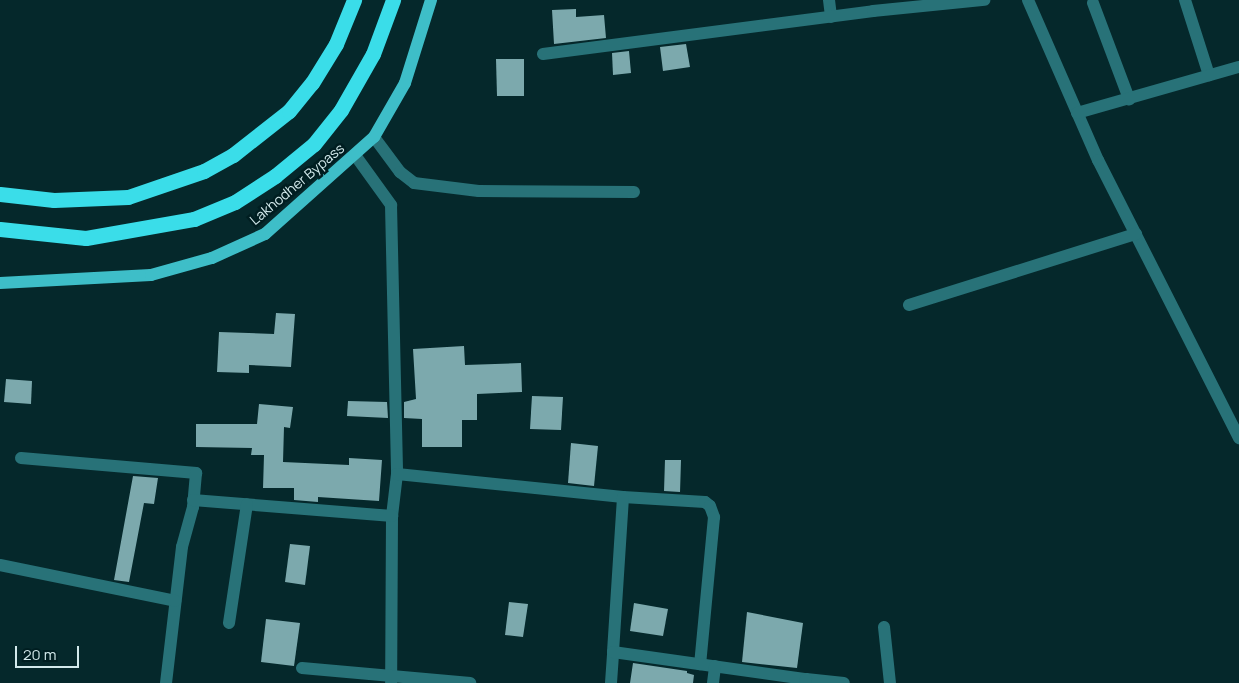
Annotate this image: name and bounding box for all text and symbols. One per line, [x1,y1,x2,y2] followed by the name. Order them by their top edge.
[246,140,348,228] street label: Lakhodher Bypass
[18,636,81,668] scale bar
[23,644,56,665] text: 20 m

